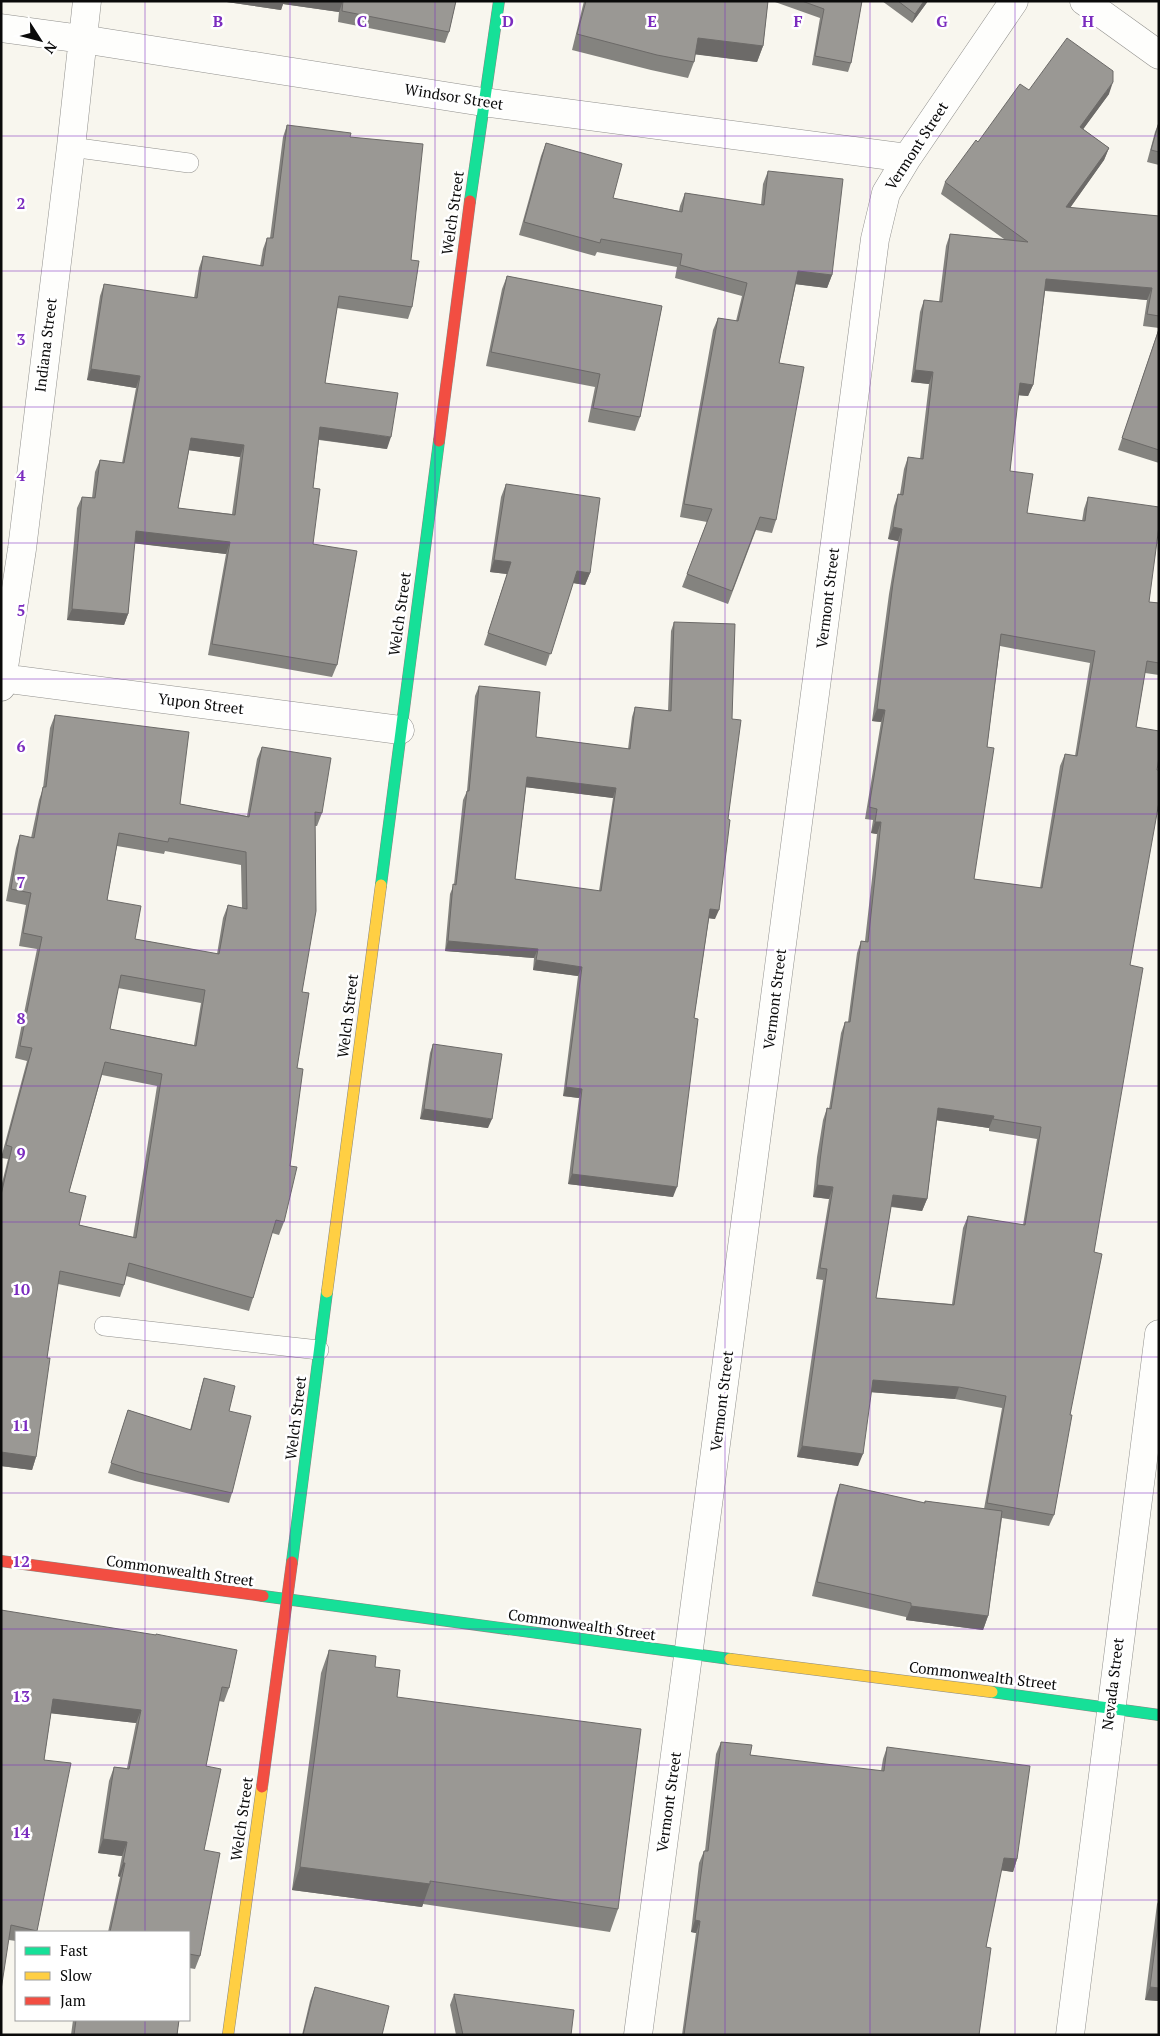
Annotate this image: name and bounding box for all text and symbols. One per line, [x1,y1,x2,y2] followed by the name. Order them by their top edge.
[213,10,223,32] text: B
[357,10,367,32] text: C
[502,10,514,32] text: D
[647,10,657,32] text: E
[793,10,803,32] text: F
[936,10,948,32] text: G
[1082,10,1094,32] text: H
[15,15,65,65] north arrow
[40,38,62,58] text: N
[403,78,506,114] street label: Windsor Street
[880,97,952,194] street label: Vermont Street
[436,169,468,256] street label: Welch Street
[16,192,26,214] text: 2
[29,296,61,393] street label: Indiana Street
[16,328,26,350] text: 3
[16,464,26,486] text: 4
[811,546,843,650] street label: Vermont Street
[383,570,415,657] street label: Welch Street
[16,599,26,621] text: 5
[157,688,246,718] street label: Yupon Street
[16,735,26,757] text: 6
[16,871,26,893] text: 7
[758,947,790,1051] street label: Vermont Street
[332,972,362,1059] street label: Welch Street
[16,1007,26,1029] text: 8
[16,1142,26,1164] text: 9
[12,1278,30,1300] text: 10
[705,1349,737,1453] street label: Vermont Street
[280,1374,310,1461] street label: Welch Street
[12,1414,30,1436] text: 11
[12,1550,30,1572] text: 12
[105,1550,256,1590] street label: Commonwealth Street
[507,1604,658,1644] street label: Commonwealth Street
[1096,1636,1128,1731] street label: Nevada Street
[908,1656,1059,1694] street label: Commonwealth Street
[12,1685,30,1707] text: 13
[651,1750,685,1854] street label: Vermont Street
[225,1775,257,1862] street label: Welch Street
[12,1821,30,1843] text: 14
[15,1931,190,2021] legend
[60,1940,88,1960] text: Fast
[60,1965,93,1985] text: Slow
[60,1990,86,2010] text: Jam

